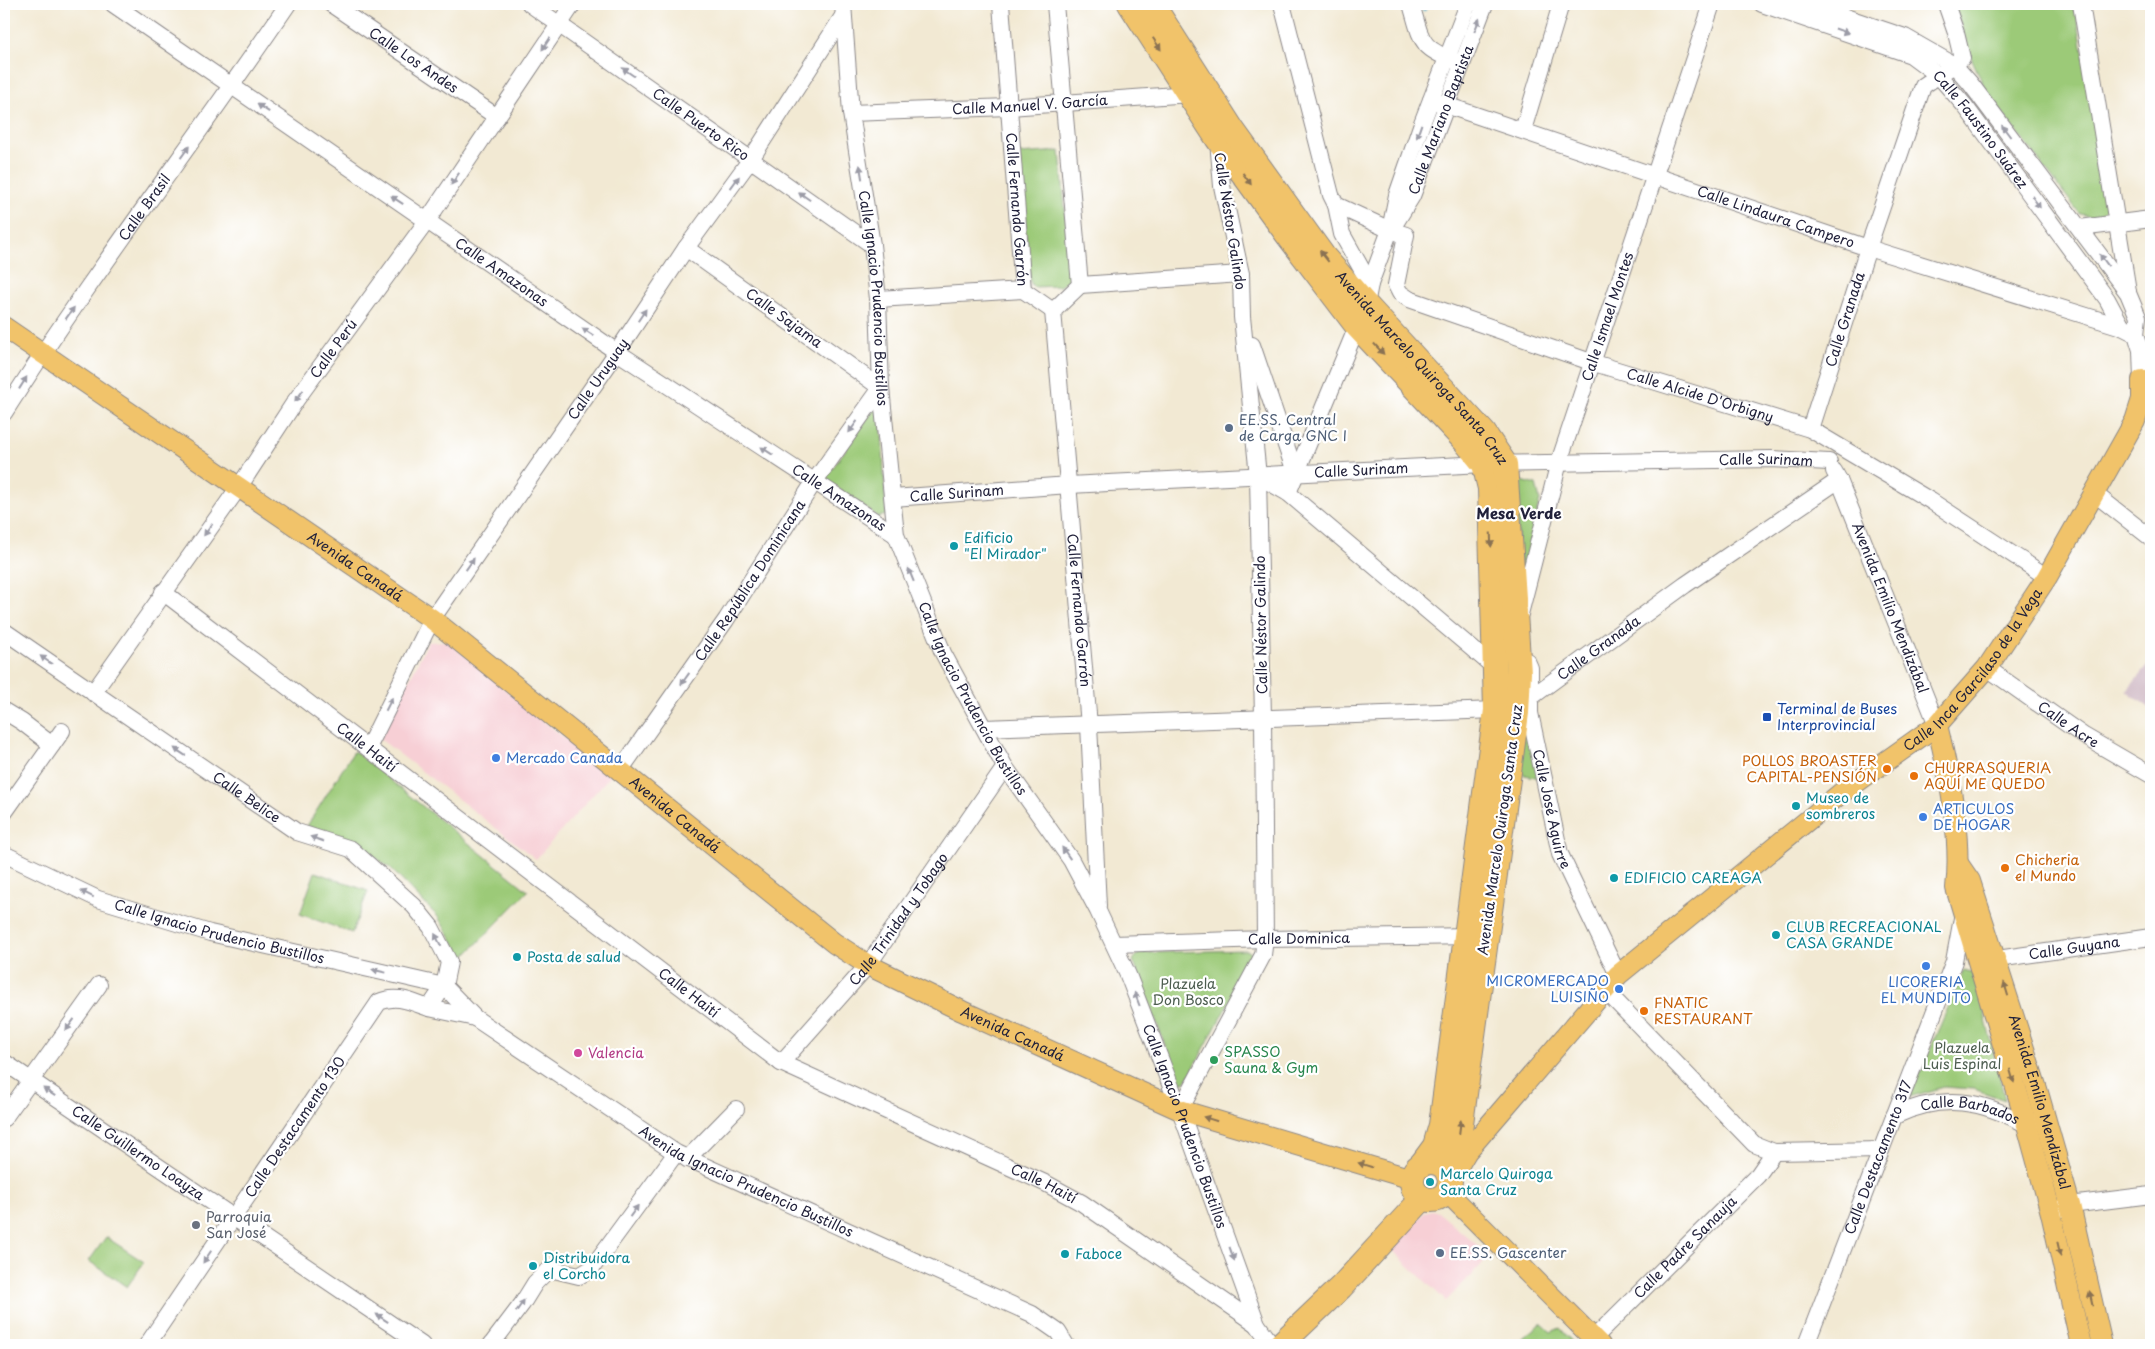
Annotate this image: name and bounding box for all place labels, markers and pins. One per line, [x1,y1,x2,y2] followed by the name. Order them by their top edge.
[1239,409,1347,446] place label: EE.SS. Central de Carga GNC I
[1223,422,1235,434] marker: EE.SS. Central de Carga GNC I
[964,527,1047,564] place label: Edificio "El Mirador"
[948,540,960,552] marker: Edificio "El Mirador"
[1777,698,1897,735] place label: Terminal de Buses Interprovincial
[1761,711,1773,723] marker: Terminal de Buses Interprovincial
[506,747,623,768] place label: Mercado Canada
[1742,750,1877,787] place label: POLLOS BROASTER CAPITAL-PENSIÓN
[490,752,502,764] marker: Mercado Canada
[1924,757,2051,794] place label: CHURRASQUERIA AQUÍ ME QUEDO
[1881,763,1893,775] marker: POLLOS BROASTER CAPITAL-PENSIÓN
[1908,770,1920,782] marker: CHURRASQUERIA AQUÍ ME QUEDO
[1806,787,1875,824] place label: Museo de sombreros
[1933,798,2014,835] place label: ARTICULOS DE HOGAR
[1790,800,1802,812] marker: Museo de sombreros
[1917,811,1929,823] marker: ARTICULOS DE HOGAR
[2015,849,2080,886] place label: Chicheria el Mundo
[1999,862,2011,874] marker: Chicheria el Mundo
[1624,867,1762,888] place label: EDIFICIO CAREAGA
[1608,872,1620,884] marker: EDIFICIO CAREAGA
[1786,916,1942,953] place label: CLUB RECREACIONAL CASA GRANDE
[1770,929,1782,941] marker: CLUB RECREACIONAL CASA GRANDE
[527,946,621,967] place label: Posta de salud
[511,951,523,963] marker: Posta de salud
[1920,960,1932,972] marker: LICORERIA EL MUNDITO
[1486,970,1609,1007] place label: MICROMERCADO LUISIÑO
[1881,971,1971,1008] place label: LICORERIA EL MUNDITO
[1613,983,1625,995] marker: MICROMERCADO LUISIÑO
[1654,992,1753,1029] place label: FNATIC RESTAURANT
[1638,1005,1650,1017] marker: FNATIC RESTAURANT
[1224,1041,1318,1078] place label: SPASSO Sauna & Gym
[588,1042,644,1063] place label: Valencia
[572,1047,584,1059] marker: Valencia
[1208,1054,1220,1066] marker: SPASSO Sauna & Gym
[1440,1163,1553,1200] place label: Marcelo Quiroga Santa Cruz
[1424,1176,1436,1188] marker: Marcelo Quiroga Santa Cruz
[206,1206,272,1243] place label: Parroquia San José
[190,1219,202,1231] marker: Parroquia San José
[1450,1242,1567,1263] place label: EE.SS. Gascenter
[1075,1243,1122,1264] place label: Faboce
[543,1247,631,1284] place label: Distribuidora el Corcho
[1434,1247,1446,1259] marker: EE.SS. Gascenter
[1059,1248,1071,1260] marker: Faboce
[527,1260,539,1272] marker: Distribuidora el Corcho

